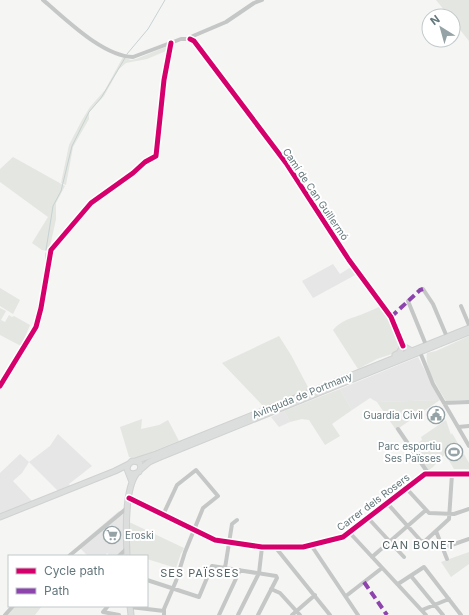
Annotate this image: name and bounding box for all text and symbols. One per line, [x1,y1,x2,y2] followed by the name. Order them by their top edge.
[421,8,461,48] north arrow
[427,12,443,28] text: N
[281,146,351,242] street label: Camí de Can Guillermó
[250,369,354,421] street label: Avinguda de Portmany
[426,405,446,425] public building icon: Guardia Civil
[363,409,423,421] place label: Guardia Civil
[378,440,441,464] place label: Parc esportiu Ses Païsses
[444,442,464,462] sports icon: Parc esportiu Ses Païsses
[334,471,412,533] street label: Carrer dels Rosers
[102,525,122,545] supermarket icon: Eroski
[125,529,154,541] place label: Eroski
[382,538,456,552] district label: CAN BONET
[8,555,148,607] legend
[44,563,105,578] text: Cycle path
[160,566,240,580] district label: SES PAÏSSES
[44,583,69,598] text: Path

